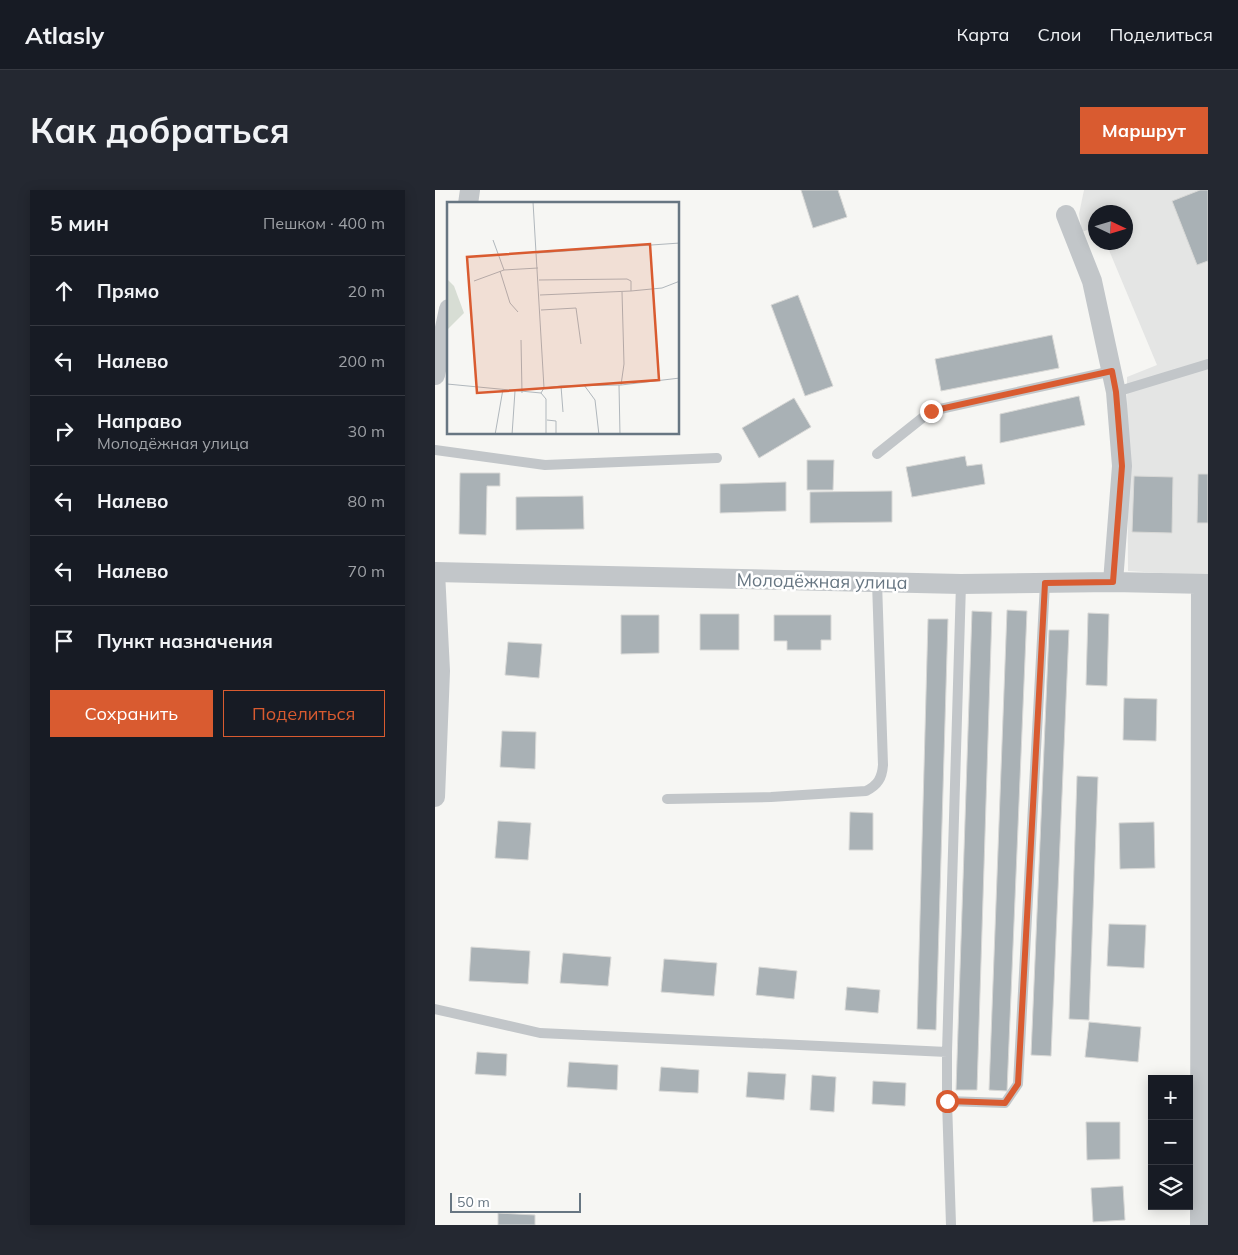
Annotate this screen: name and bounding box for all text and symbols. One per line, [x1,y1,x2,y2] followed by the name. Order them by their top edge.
[25,20,104,50] text: Atlasly
[957,23,1009,46] text: Карта
[1037,23,1082,46] text: Слои
[1110,23,1213,46] text: Поделиться
[1080,107,1208,154] button: Маршрут
[30,108,290,152] text: Как добраться
[447,202,680,435] inset map
[1088,205,1133,250] north arrow
[50,210,109,236] text: 5 мин
[263,213,385,233] text: Пешком · 400 m
[50,277,78,305] icon: ahead
[97,279,159,303] text: Прямо
[348,281,385,301] text: 20 m
[50,347,78,375] icon: left
[97,349,169,373] text: Налево
[338,351,385,371] text: 200 m
[920,400,943,423] route end
[97,409,182,433] text: Направо
[50,417,78,445] icon: right
[348,421,385,441] text: 30 m
[97,433,249,453] text: Молодёжная улица
[50,487,78,515] icon: left
[97,489,169,513] text: Налево
[348,491,385,511] text: 80 m
[50,557,78,585] icon: left
[97,559,169,583] text: Налево
[348,561,385,581] text: 70 m
[736,568,908,594] street label: Молодёжная улица
[50,627,78,655] icon: arrive
[97,629,273,653] text: Пункт назначения
[50,690,213,737] button: Сохранить
[223,690,385,737] button: Поделиться
[1148,1075,1193,1210] map controls
[1148,1075,1193,1120] button: +
[936,1090,959,1113] route start
[1148,1120,1193,1165] button: −
[1148,1165,1193,1210] button: layers
[450,1190,581,1213] scale bar
[457,1193,490,1211] text: 50 m

